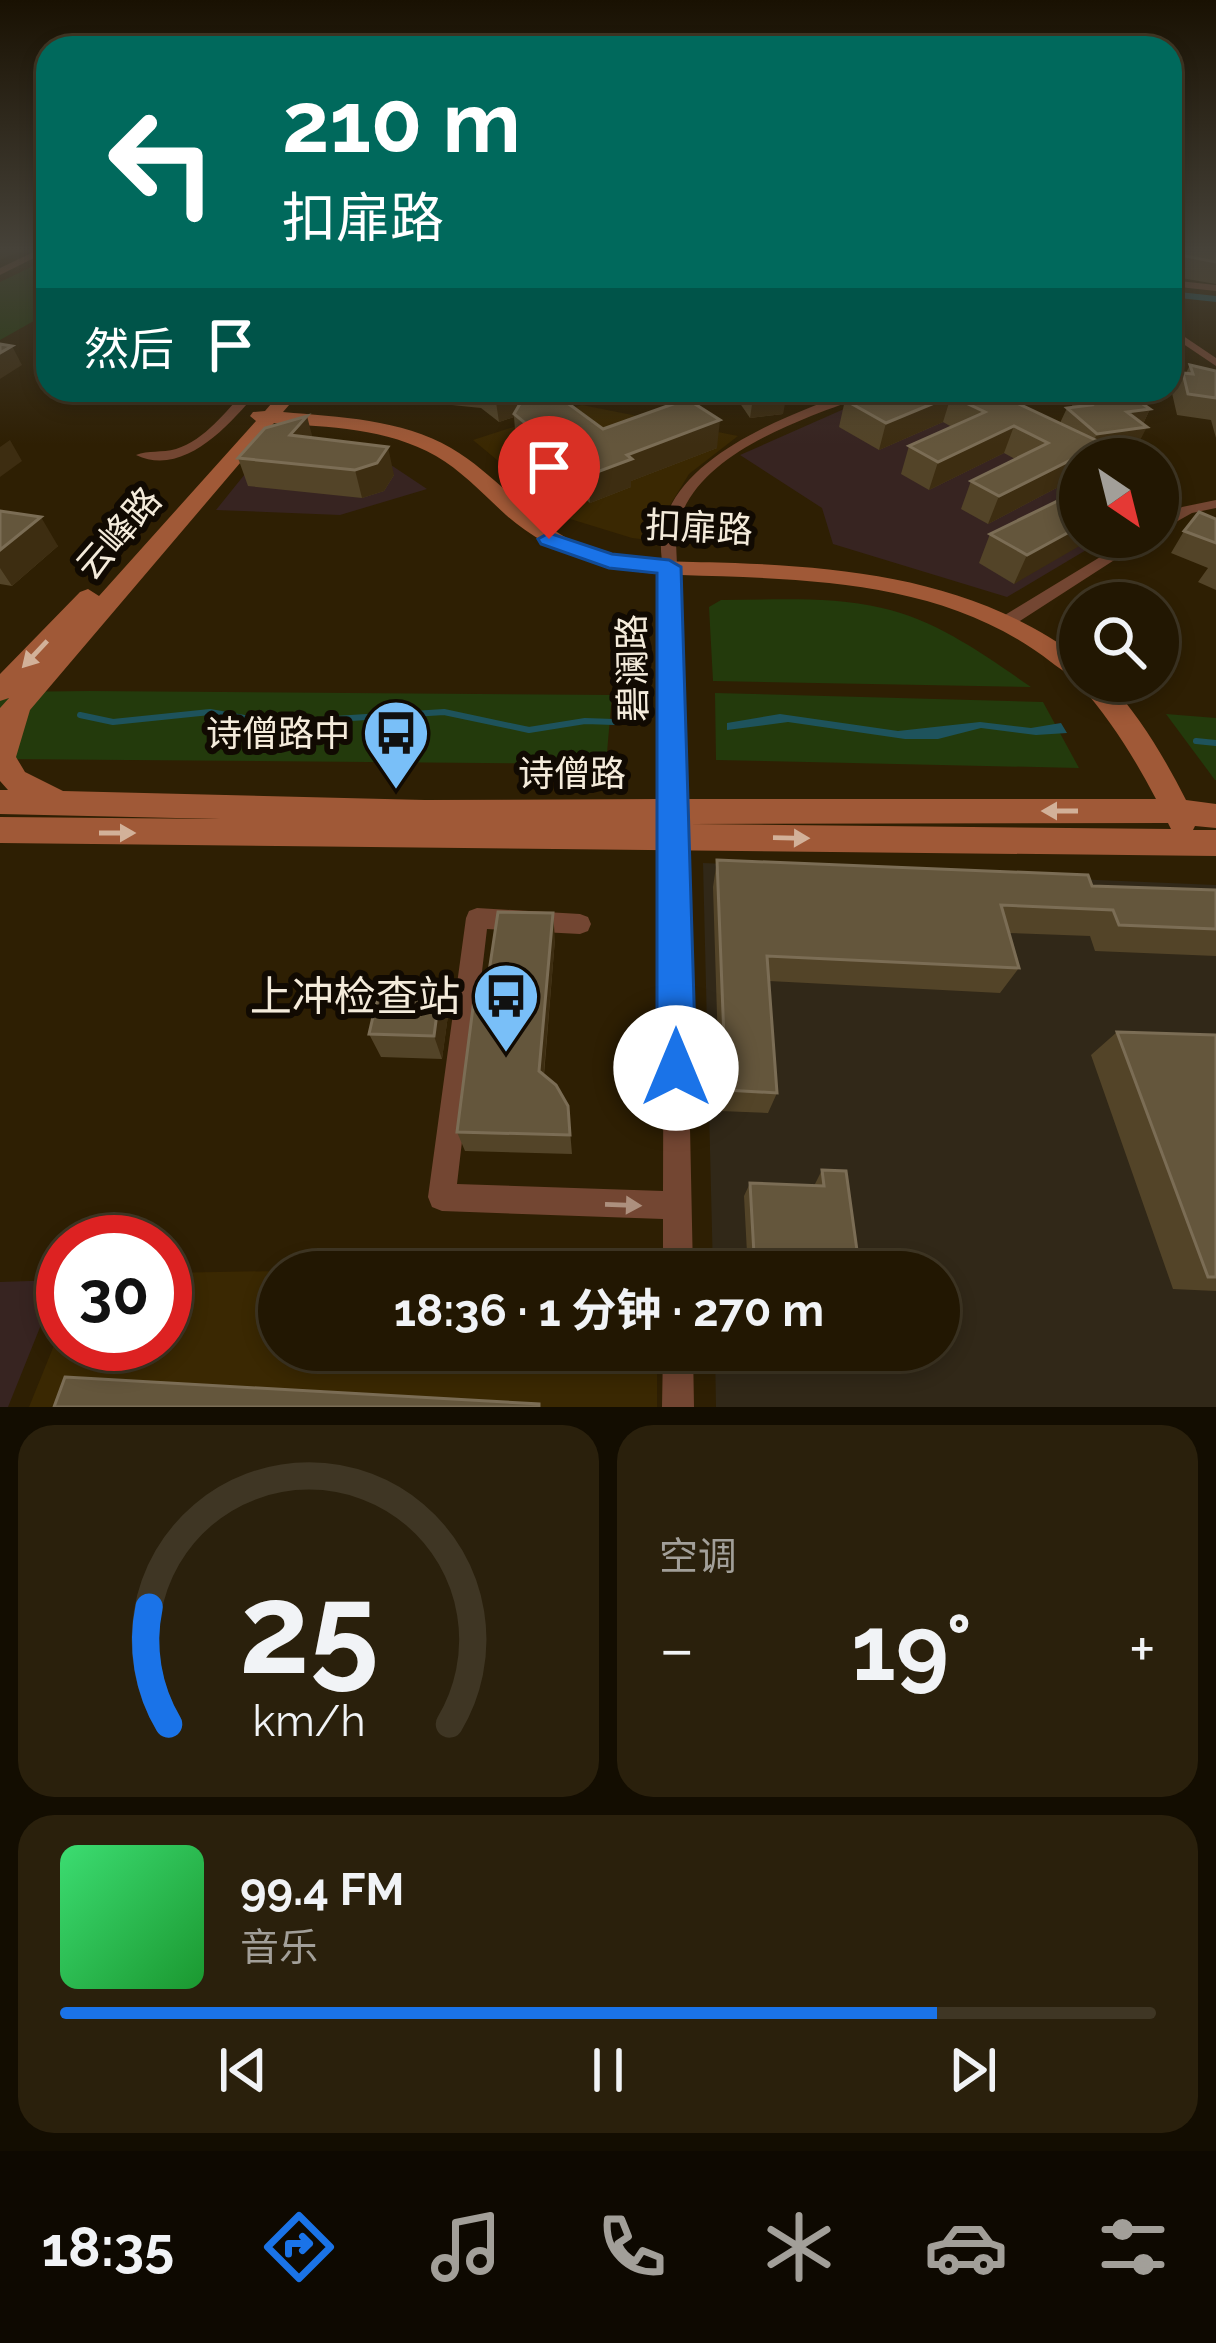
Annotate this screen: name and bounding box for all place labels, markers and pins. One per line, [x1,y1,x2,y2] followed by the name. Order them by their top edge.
[498,416,600,539] pin
[361,698,431,792] bus stop icon: 诗僧路中
[206,712,350,754] place label: 诗僧路中
[471,961,541,1055] bus stop icon: 上冲检查站
[250,972,460,1021] place label: 上冲检查站

